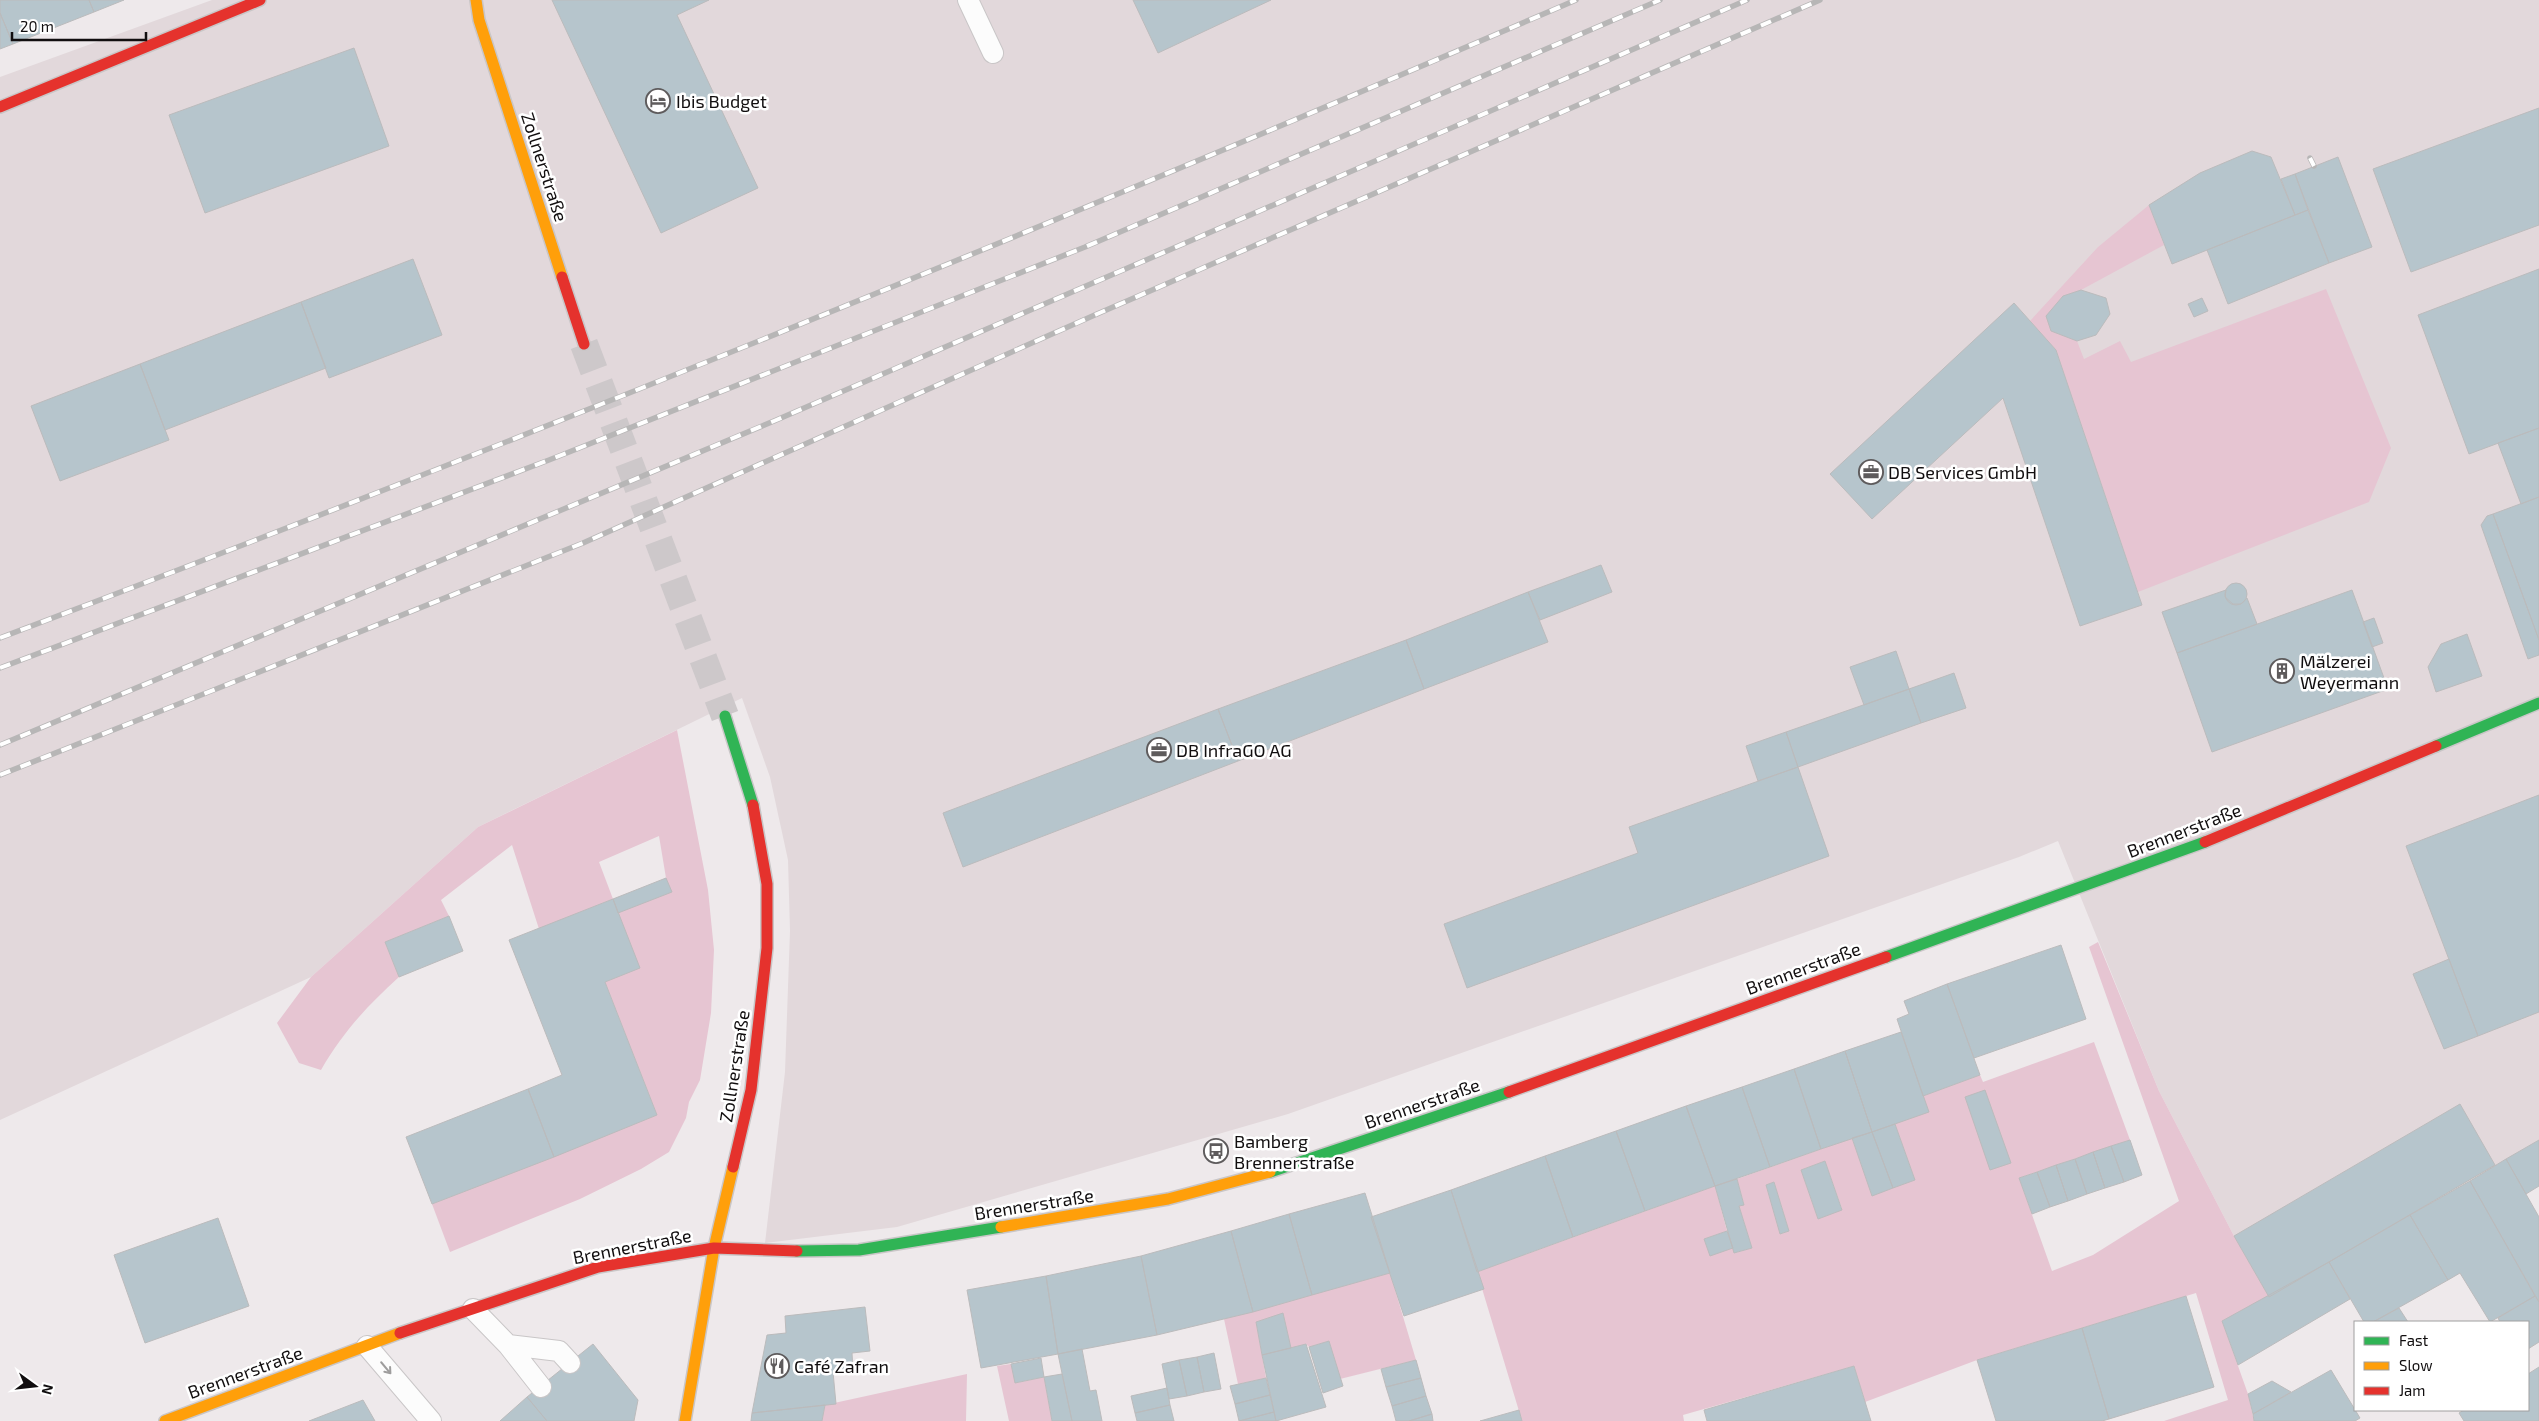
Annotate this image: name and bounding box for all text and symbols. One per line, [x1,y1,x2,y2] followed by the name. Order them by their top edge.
[12,10,146,42] scale bar
[20,17,54,35] text: 20 m
[645,88,671,114] hotel icon: Ibis Budget
[676,90,767,112] place label: Ibis Budget
[517,110,573,224] street label: Zollnerstraße
[1858,459,1884,485] office icon: DB Services GmbH
[1888,461,2037,483] place label: DB Services GmbH
[2300,650,2399,693] place label: Mälzerei Weyermann
[2269,658,2295,684] building icon: Mälzerei Weyermann
[1146,737,1172,763] office icon: DB InfraGO AG
[1176,739,1292,761] place label: DB InfraGO AG
[2124,798,2244,862] street label: Brennerstraße
[1743,937,1863,999] street label: Brennerstraße
[714,1008,754,1124] street label: Zollnerstraße
[1361,1073,1483,1133] street label: Brennerstraße
[1234,1130,1355,1173] place label: Bamberg Brennerstraße
[1203,1138,1229,1164] bus stop icon: Bamberg Brennerstraße
[973,1184,1095,1224] street label: Brennerstraße
[571,1224,693,1268] street label: Brennerstraße
[2354,1321,2529,1411] legend
[2399,1331,2429,1349] text: Fast
[185,1341,305,1403] street label: Brennerstraße
[764,1353,790,1379] restaurant icon: Café Zafran
[794,1355,889,1377] place label: Café Zafran
[2399,1356,2433,1374] text: Slow
[10,1361,60,1411] north arrow
[380,1361,391,1374] one-way arrow
[2399,1381,2425,1399] text: Jam
[39,1382,58,1397] text: N

